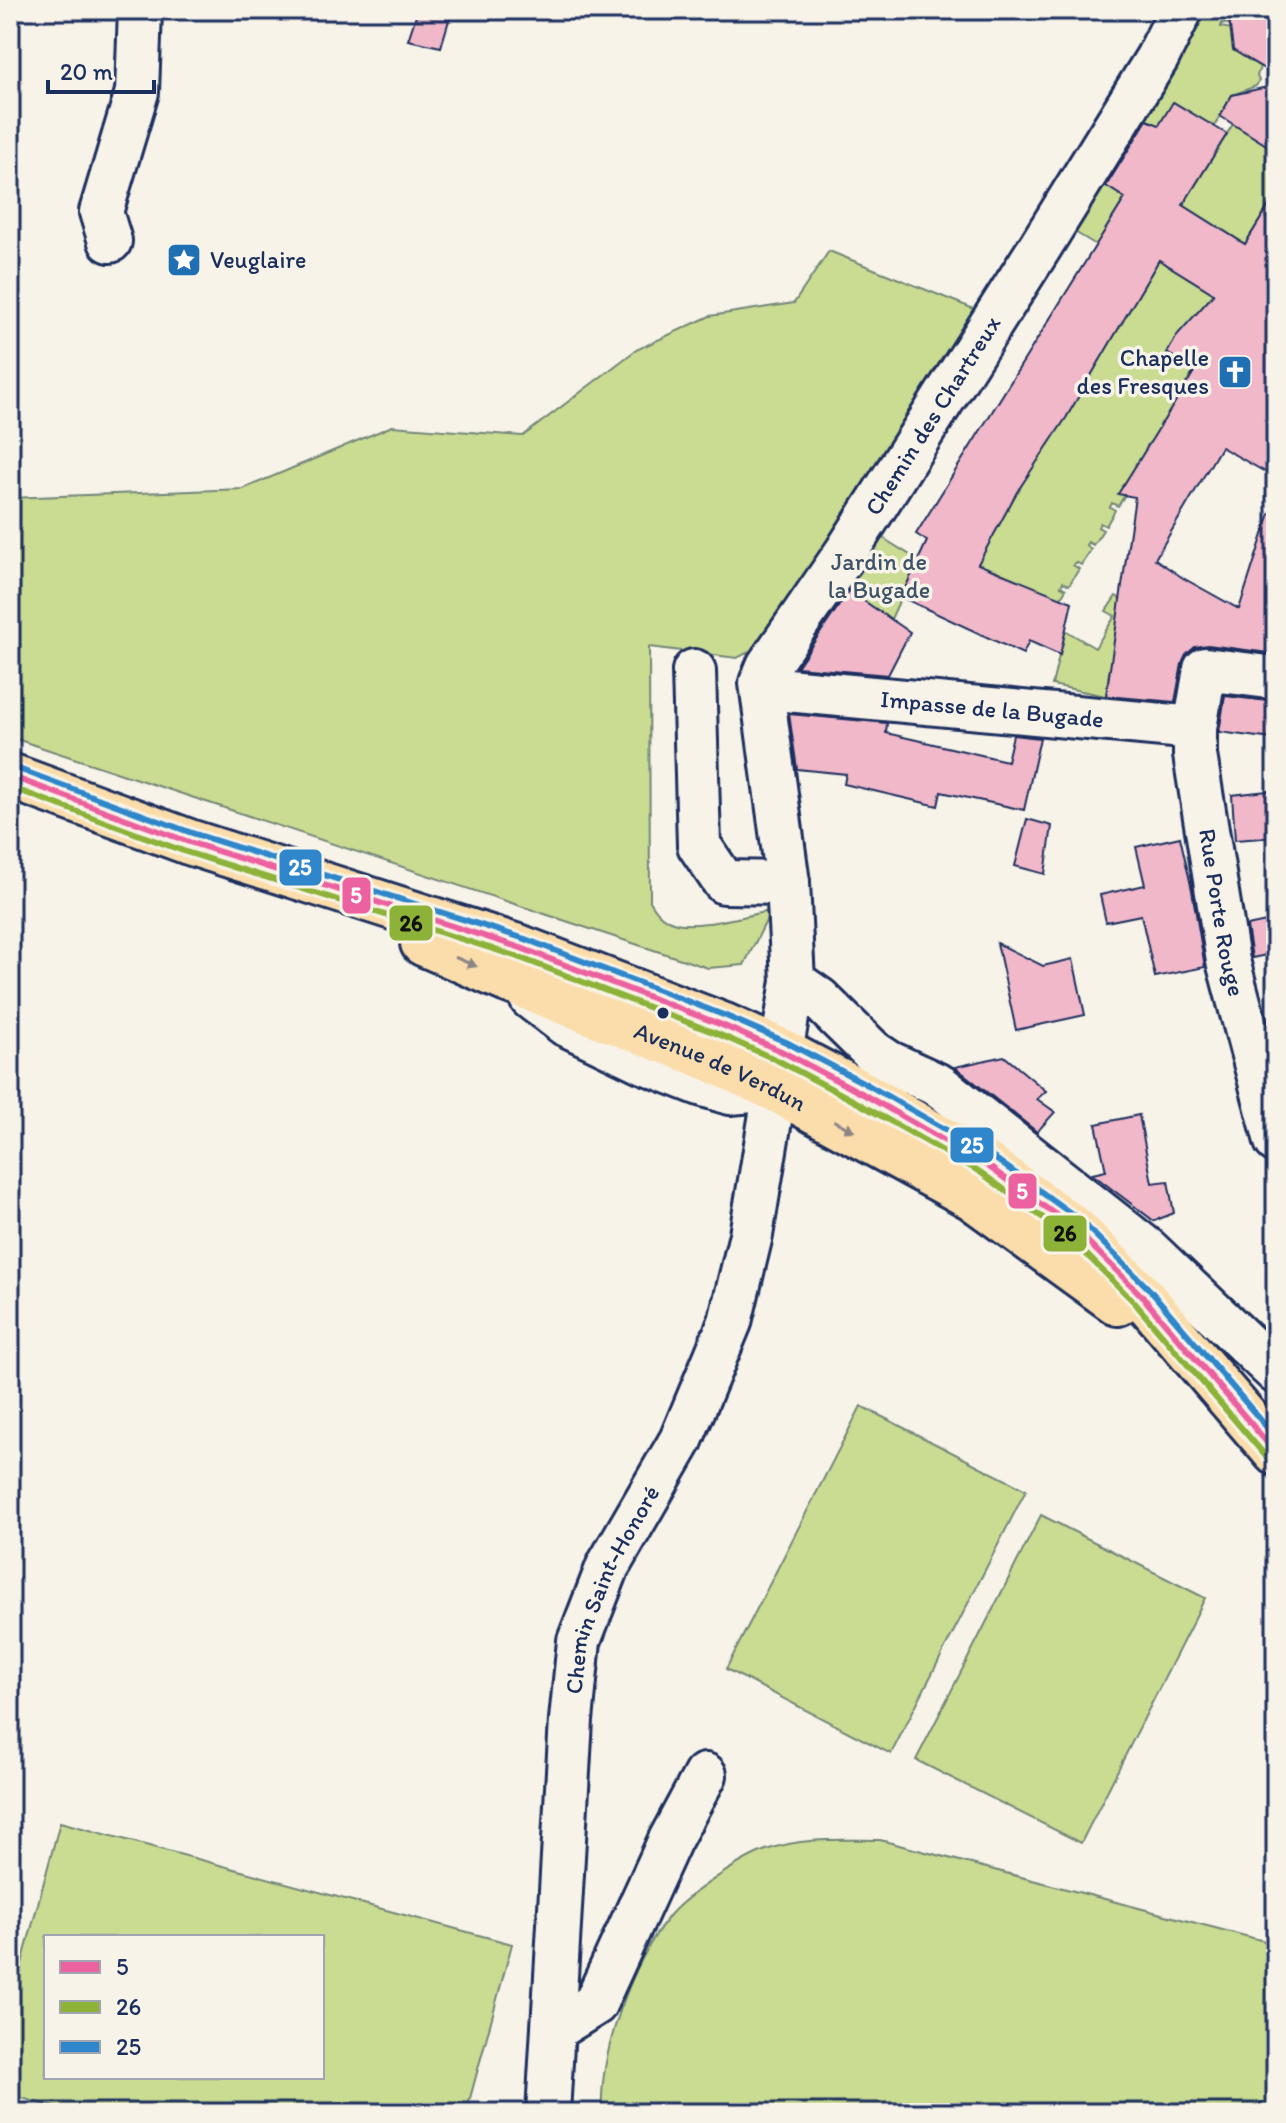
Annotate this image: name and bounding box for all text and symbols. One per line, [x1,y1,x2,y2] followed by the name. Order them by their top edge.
[48,44,154,94] scale bar
[60,57,113,86] text: 20 m
[165,241,203,279] place icon: Veuglaire
[210,245,306,274] place label: Veuglaire
[858,310,1007,520] street label: Chemin des Chartreux
[1077,343,1209,400] place label: Chapelle des Fresques
[1216,353,1254,391] church icon: Chapelle des Fresques
[828,547,930,604] park label: Jardin de la Bugade
[879,684,1105,733] street label: Impasse de la Bugade
[1193,826,1252,999] street label: Rue Porte Rouge
[278,848,323,887] line badge: 25
[288,854,312,881] text: 25
[341,876,372,915] line badge: 5
[350,882,362,909] text: 5
[388,904,434,942] line badge: 26
[399,910,423,937] text: 26
[454,955,478,968] one-way arrow
[655,1005,671,1021] unlabelled marker
[630,1015,812,1118] street label: Avenue de Verdun
[832,1119,855,1133] one-way arrow
[949,1126,995,1164] line badge: 25
[960,1132,984,1159] text: 25
[1007,1172,1038,1210] line badge: 5
[1016,1178,1028,1205] text: 5
[1042,1214,1088,1253] line badge: 26
[1053,1220,1077,1247] text: 26
[559,1480,666,1695] street label: Chemin Saint-Honoré
[44,1935,324,2079] legend
[116,1952,129,1981] text: 5
[116,1992,141,2021] text: 26
[116,2032,141,2061] text: 25

